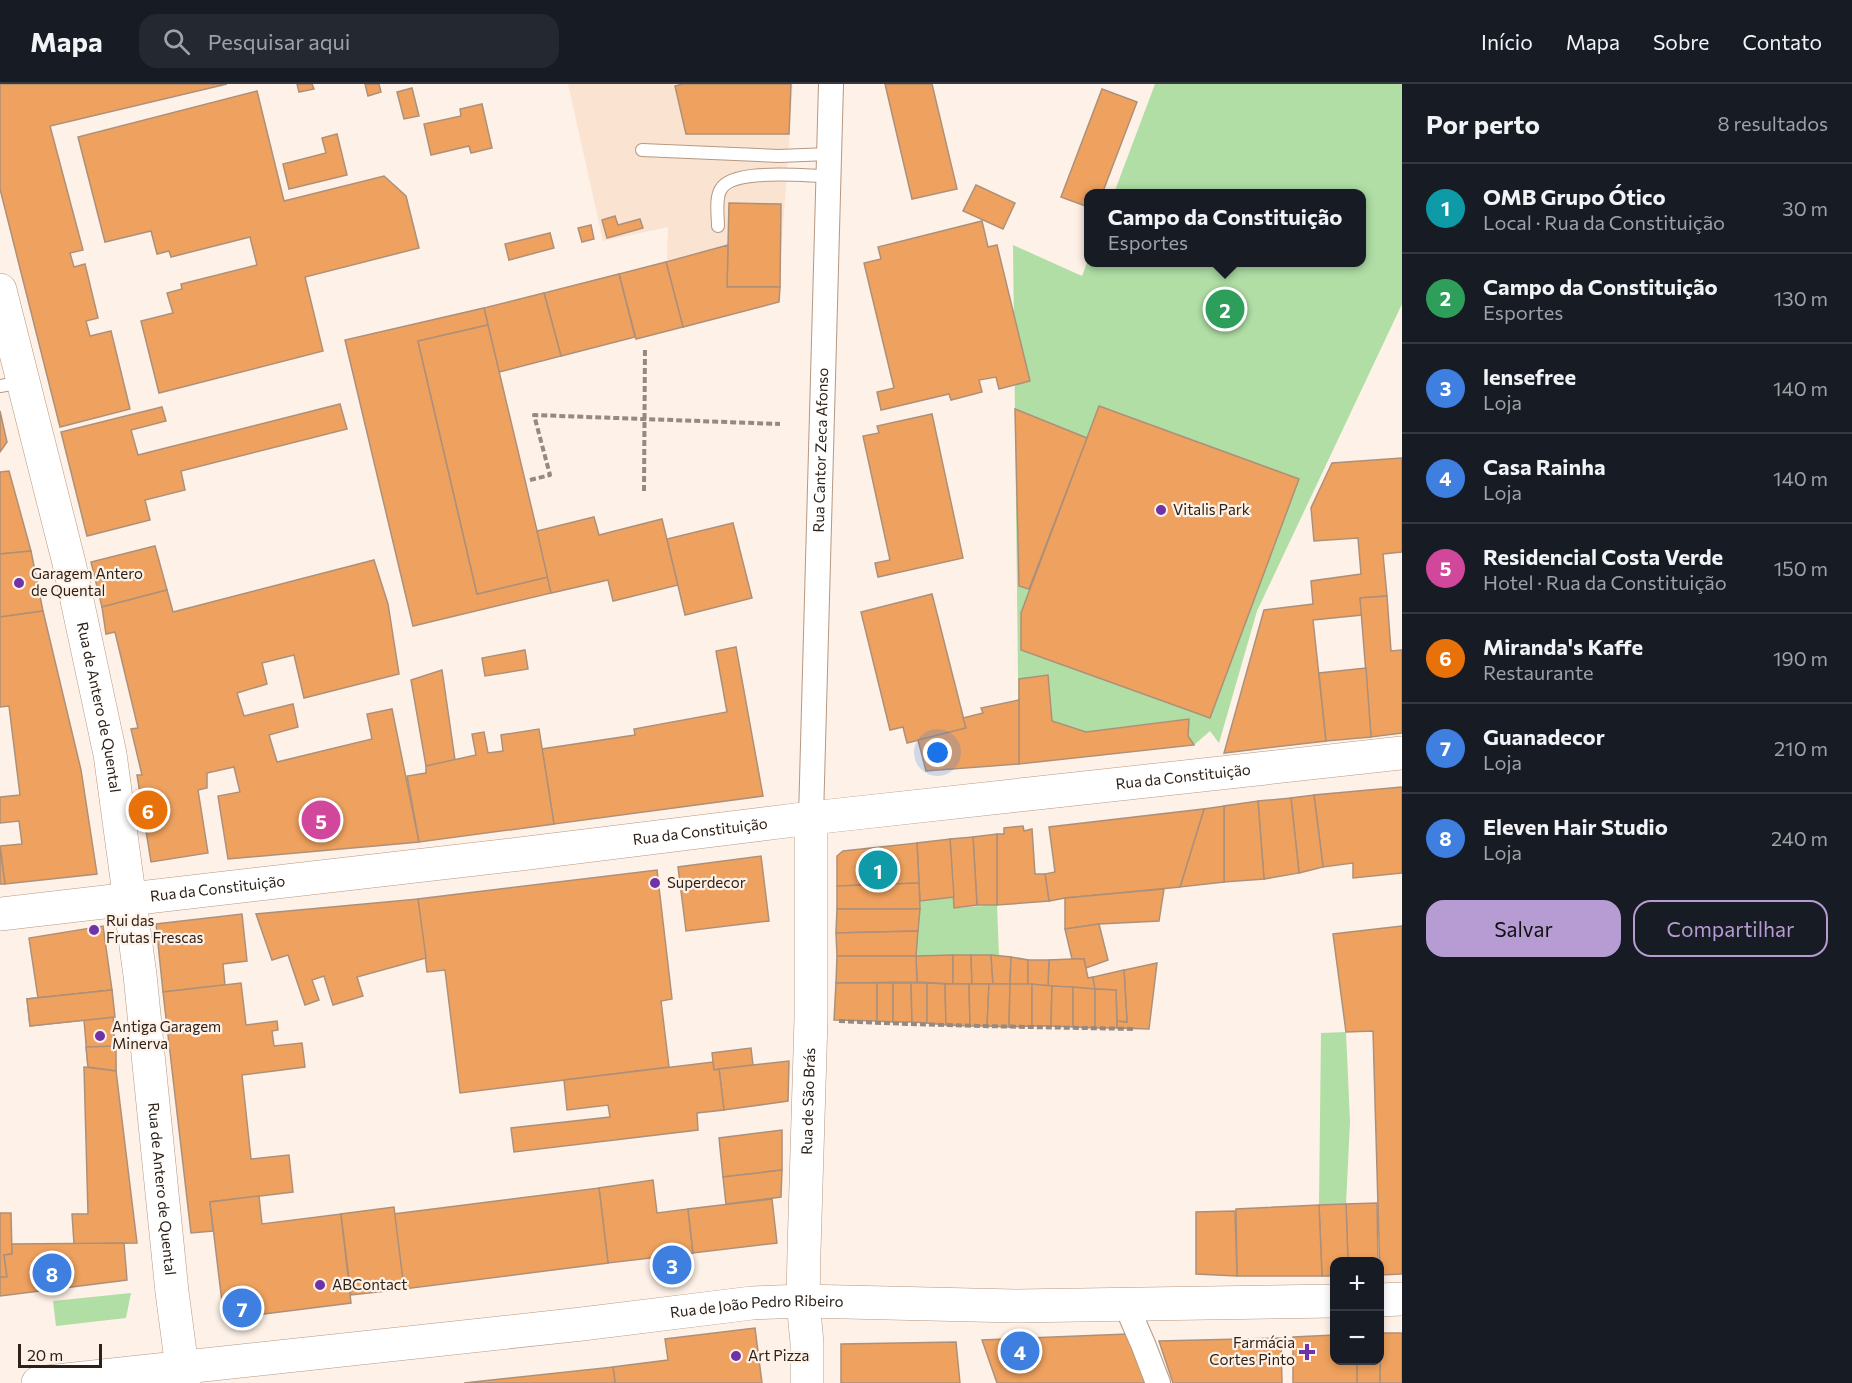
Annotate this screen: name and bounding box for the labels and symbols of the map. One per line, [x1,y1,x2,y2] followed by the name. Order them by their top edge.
[1206,286,1244,332] pin: 2
[809,367,831,533] street label: Rua Cantor Zeca Afonso
[1173,500,1250,518] place label: Vitalis Park
[1154,503,1168,517] marker: Vitalis Park
[31,564,143,599] place label: Garagem Antero de Quental
[12,576,26,590] marker: Garagem Antero de Quental
[74,620,125,794] street label: Rua de Antero de Quental
[923,738,952,767] your location
[1115,760,1251,792] street label: Rua da Constituição
[128,788,168,832] pin: 6
[302,798,340,842] pin: 5
[632,813,769,848] street label: Rua da Constituição
[858,848,898,892] pin: 1
[149,871,286,905] street label: Rua da Constituição
[667,873,746,891] place label: Superdecor
[648,876,662,890] marker: Superdecor
[106,911,204,946] place label: Rui das Frutas Frescas
[87,923,101,937] marker: Rui das Frutas Frescas
[112,1017,221,1052] place label: Antiga Garagem Minerva
[93,1029,107,1043] marker: Antiga Garagem Minerva
[797,1047,818,1155] street label: Rua de São Brás
[145,1102,180,1276] street label: Rua de Antero de Quental
[652,1242,692,1288] pin: 3
[32,1250,72,1296] pin: 8
[332,1275,407,1293] place label: ABContact
[313,1278,327,1292] marker: ABContact
[222,1286,262,1330] pin: 7
[669,1291,844,1321] street label: Rua de João Pedro Ribeiro
[1000,1328,1040,1374] pin: 4
[1209,1333,1295,1368] place label: Farmácia Cortes Pinto
[18,1341,102,1368] scale bar
[1300,1345,1314,1359] marker: Farmácia Cortes Pinto
[748,1346,809,1364] place label: Art Pizza
[729,1349,743,1363] marker: Art Pizza

